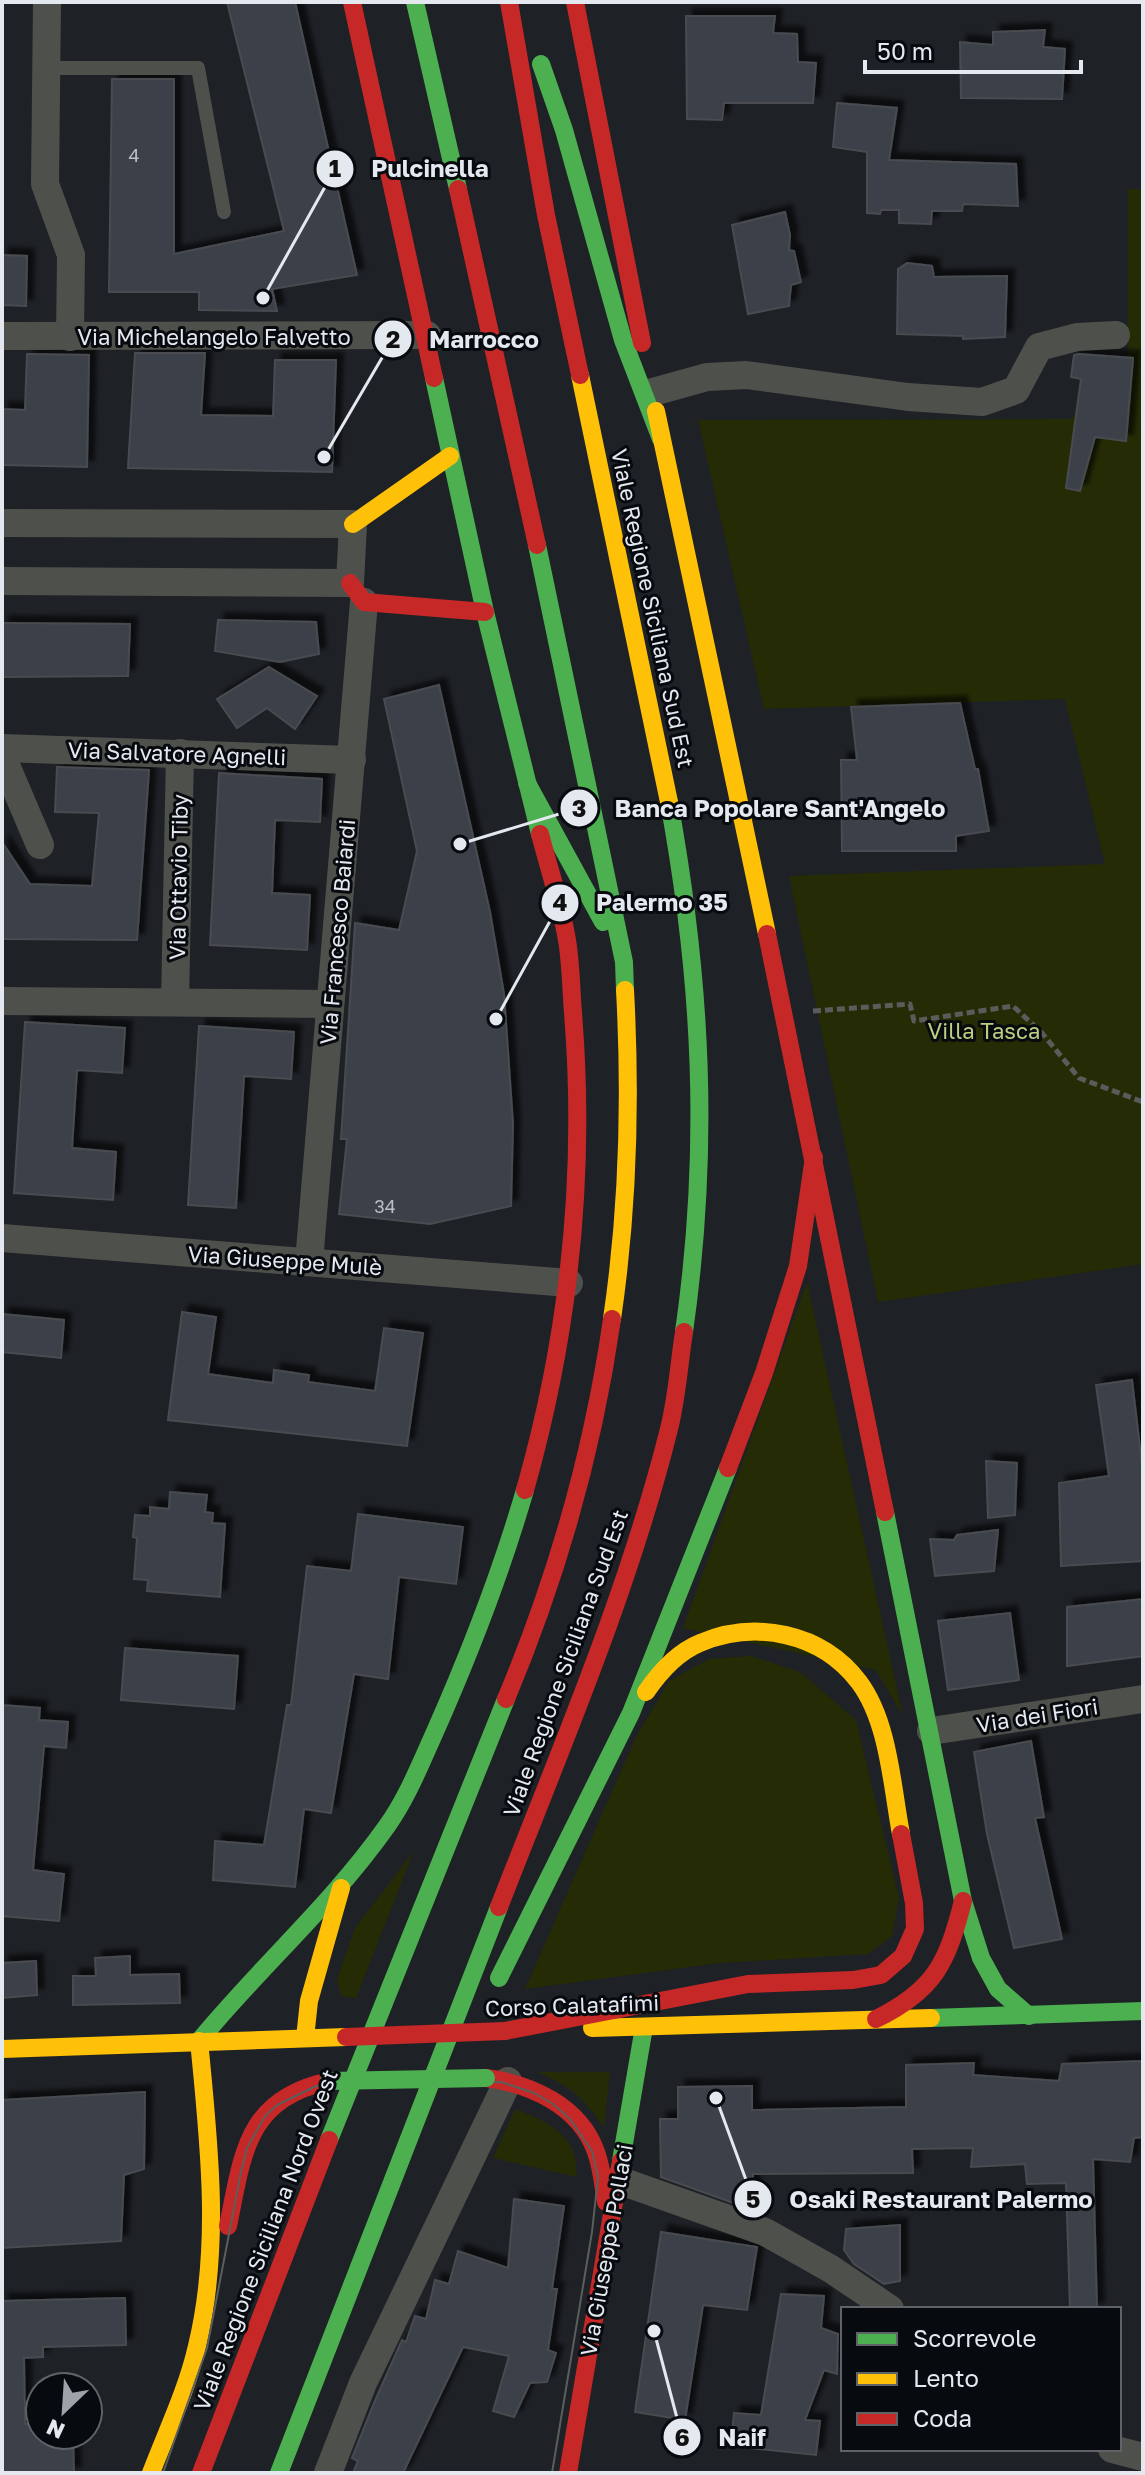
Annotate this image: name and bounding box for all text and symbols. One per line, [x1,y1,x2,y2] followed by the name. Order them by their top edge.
[865,24,1081,74] scale bar
[877,36,933,65] text: 50 m
[129,144,140,166] house number: 4
[315,145,504,193] callout: Pulcinella
[329,153,341,182] text: 1
[371,153,489,182] text: Pulcinella
[373,315,555,363] callout: Marrocco
[77,323,351,350] street label: Via Michelangelo Falvetto
[386,324,400,353] text: 2
[429,324,539,353] text: Marrocco
[606,446,700,770] street label: Viale Regione Siciliana Sud Est
[67,736,287,770] street label: Via Salvatore Agnelli
[559,784,962,832] callout: Banca Popolare Sant'Angelo
[572,793,586,822] text: 3
[615,793,945,822] text: Banca Popolare Sant'Angelo
[163,794,193,960] street label: Via Ottavio Tiby
[314,818,360,1046] street label: Via Francesco Baiardi
[540,879,744,927] callout: Palermo 35
[553,887,568,916] text: 4
[596,887,728,916] text: Palermo 35
[928,1017,1040,1044] park label: Villa Tasca
[374,1195,396,1217] house number: 34
[187,1240,383,1280] street label: Via Giuseppe Mulè
[497,1506,633,1820] street label: Viale Regione Siciliana Sud Est
[974,1692,1100,1738] street label: Via dei Fiori
[484,1988,660,2022] street label: Corso Calatafimi
[187,2066,343,2414] street label: Viale Regione Siciliana Nord Ovest
[574,2142,638,2358] street label: Via Giuseppe Pollaci
[733,2175,1109,2223] callout: Osaki Restaurant Palermo
[746,2184,760,2213] text: 5
[789,2184,1093,2213] text: Osaki Restaurant Palermo
[841,2307,1121,2451] legend
[913,2323,1036,2352] text: Scorrevole
[913,2363,979,2392] text: Lento
[24,2371,104,2451] north arrow
[913,2403,972,2432] text: Coda
[662,2413,782,2461] callout: Naif
[42,2414,69,2445] text: N
[674,2422,690,2451] text: 6
[718,2422,766,2451] text: Naif

